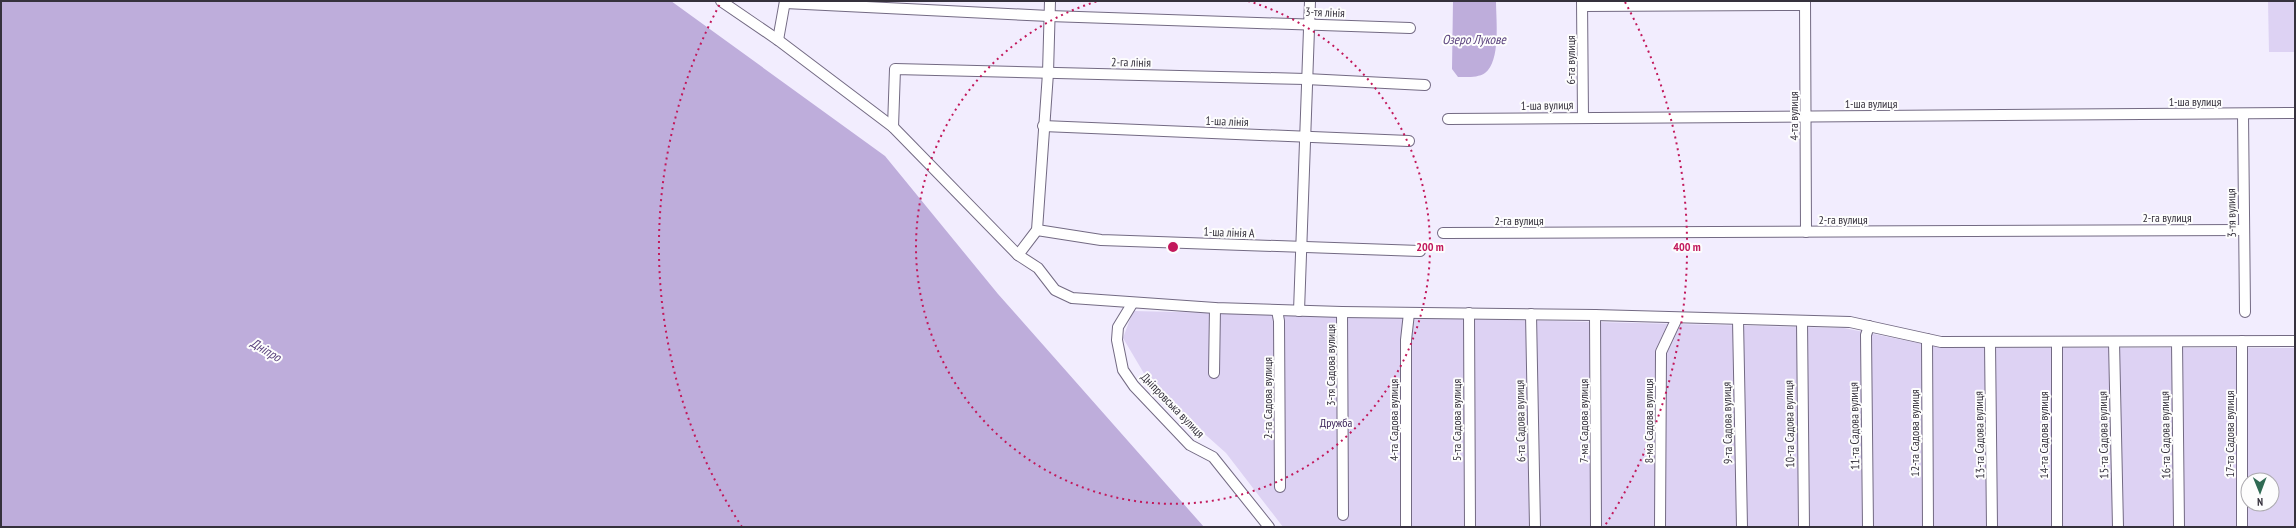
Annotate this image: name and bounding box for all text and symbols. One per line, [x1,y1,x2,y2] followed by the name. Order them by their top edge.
[1305,4,1345,20] street label: 3-тя лінія
[1442,31,1507,48] water label: Озеро Лукове
[1563,35,1578,85] street label: 6-та вулиця
[1111,54,1151,70] street label: 2-га лінія
[1786,91,1801,141] street label: 4-та вулиця
[2169,94,2222,109] street label: 1-ша вулиця
[1845,96,1898,111] street label: 1-ша вулиця
[1521,97,1574,113] street label: 1-ша вулиця
[1205,113,1249,129] street label: 1-ша лінія
[2223,188,2239,238] street label: 3-тя вулиця
[2142,210,2192,225] street label: 2-га вулиця
[1818,212,1868,227] street label: 2-га вулиця
[1494,213,1544,228] street label: 2-га вулиця
[1203,224,1255,240] street label: 1-ша лінія А
[1416,239,1444,254] text: 200 m
[1673,239,1701,254] text: 400 m
[1166,240,1180,254] centre of rings
[1323,324,1338,406] street label: 3-тя Садова вулиця
[247,334,285,366] water label: Дніпро
[1260,357,1275,439] street label: 2-га Садова вулиця
[1138,369,1208,441] street label: Дніпровська вулиця
[1641,378,1656,463] street label: 8-ма Садова вулиця
[1386,379,1401,461] street label: 4-та Садова вулиця
[1449,379,1464,461] street label: 5-та Садова вулиця
[1512,379,1528,462] street label: 6-та Садова вулиця
[1576,379,1591,463] street label: 7-ма Садова вулиця
[1781,380,1797,468] street label: 10-та Садова вулиця
[1719,381,1735,464] street label: 9-та Садова вулиця
[1846,382,1862,470] street label: 11-та Садова вулиця
[1907,389,1922,477] street label: 12-та Садова вулиця
[2222,390,2237,477] street label: 17-та Садова вулиця
[1971,391,1987,479] street label: 13-та Садова вулиця
[2036,391,2051,479] street label: 14-та Садова вулиця
[2095,391,2111,479] street label: 15-та Садова вулиця
[2157,391,2173,479] street label: 16-та Садова вулиця
[1320,415,1352,430] park label: Дружба
[2240,472,2280,512] north arrow
[2257,495,2263,509] text: N

